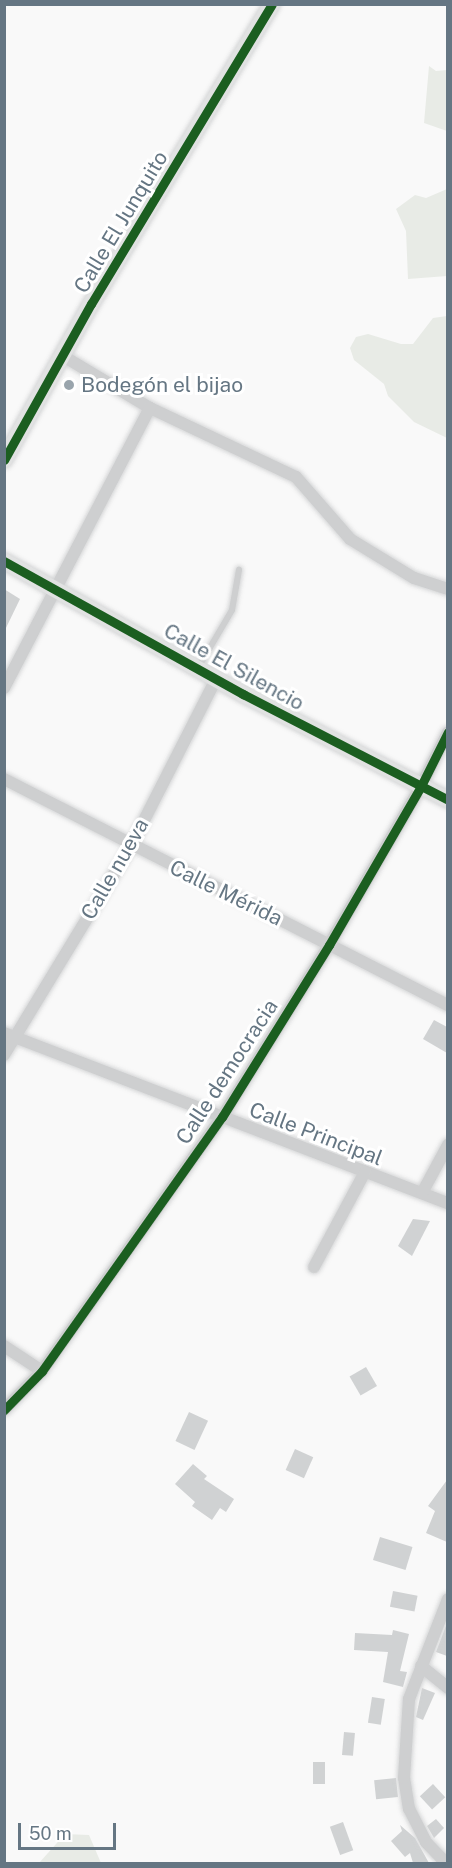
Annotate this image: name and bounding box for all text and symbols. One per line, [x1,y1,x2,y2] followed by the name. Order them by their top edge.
[69,146,173,298] street label: Calle El Junquito
[81,372,243,398] place label: Bodegón el bijao
[62,378,76,392] marker: Bodegón el bijao
[159,618,309,716] street label: Calle El Silencio
[76,814,154,924] street label: Calle nueva
[165,855,287,931] street label: Calle Mérida
[171,995,283,1149] street label: Calle democracia
[246,1097,386,1171] street label: Calle Principal
[21,1811,118,1849] scale bar
[29,1823,72,1844] text: 50 m

